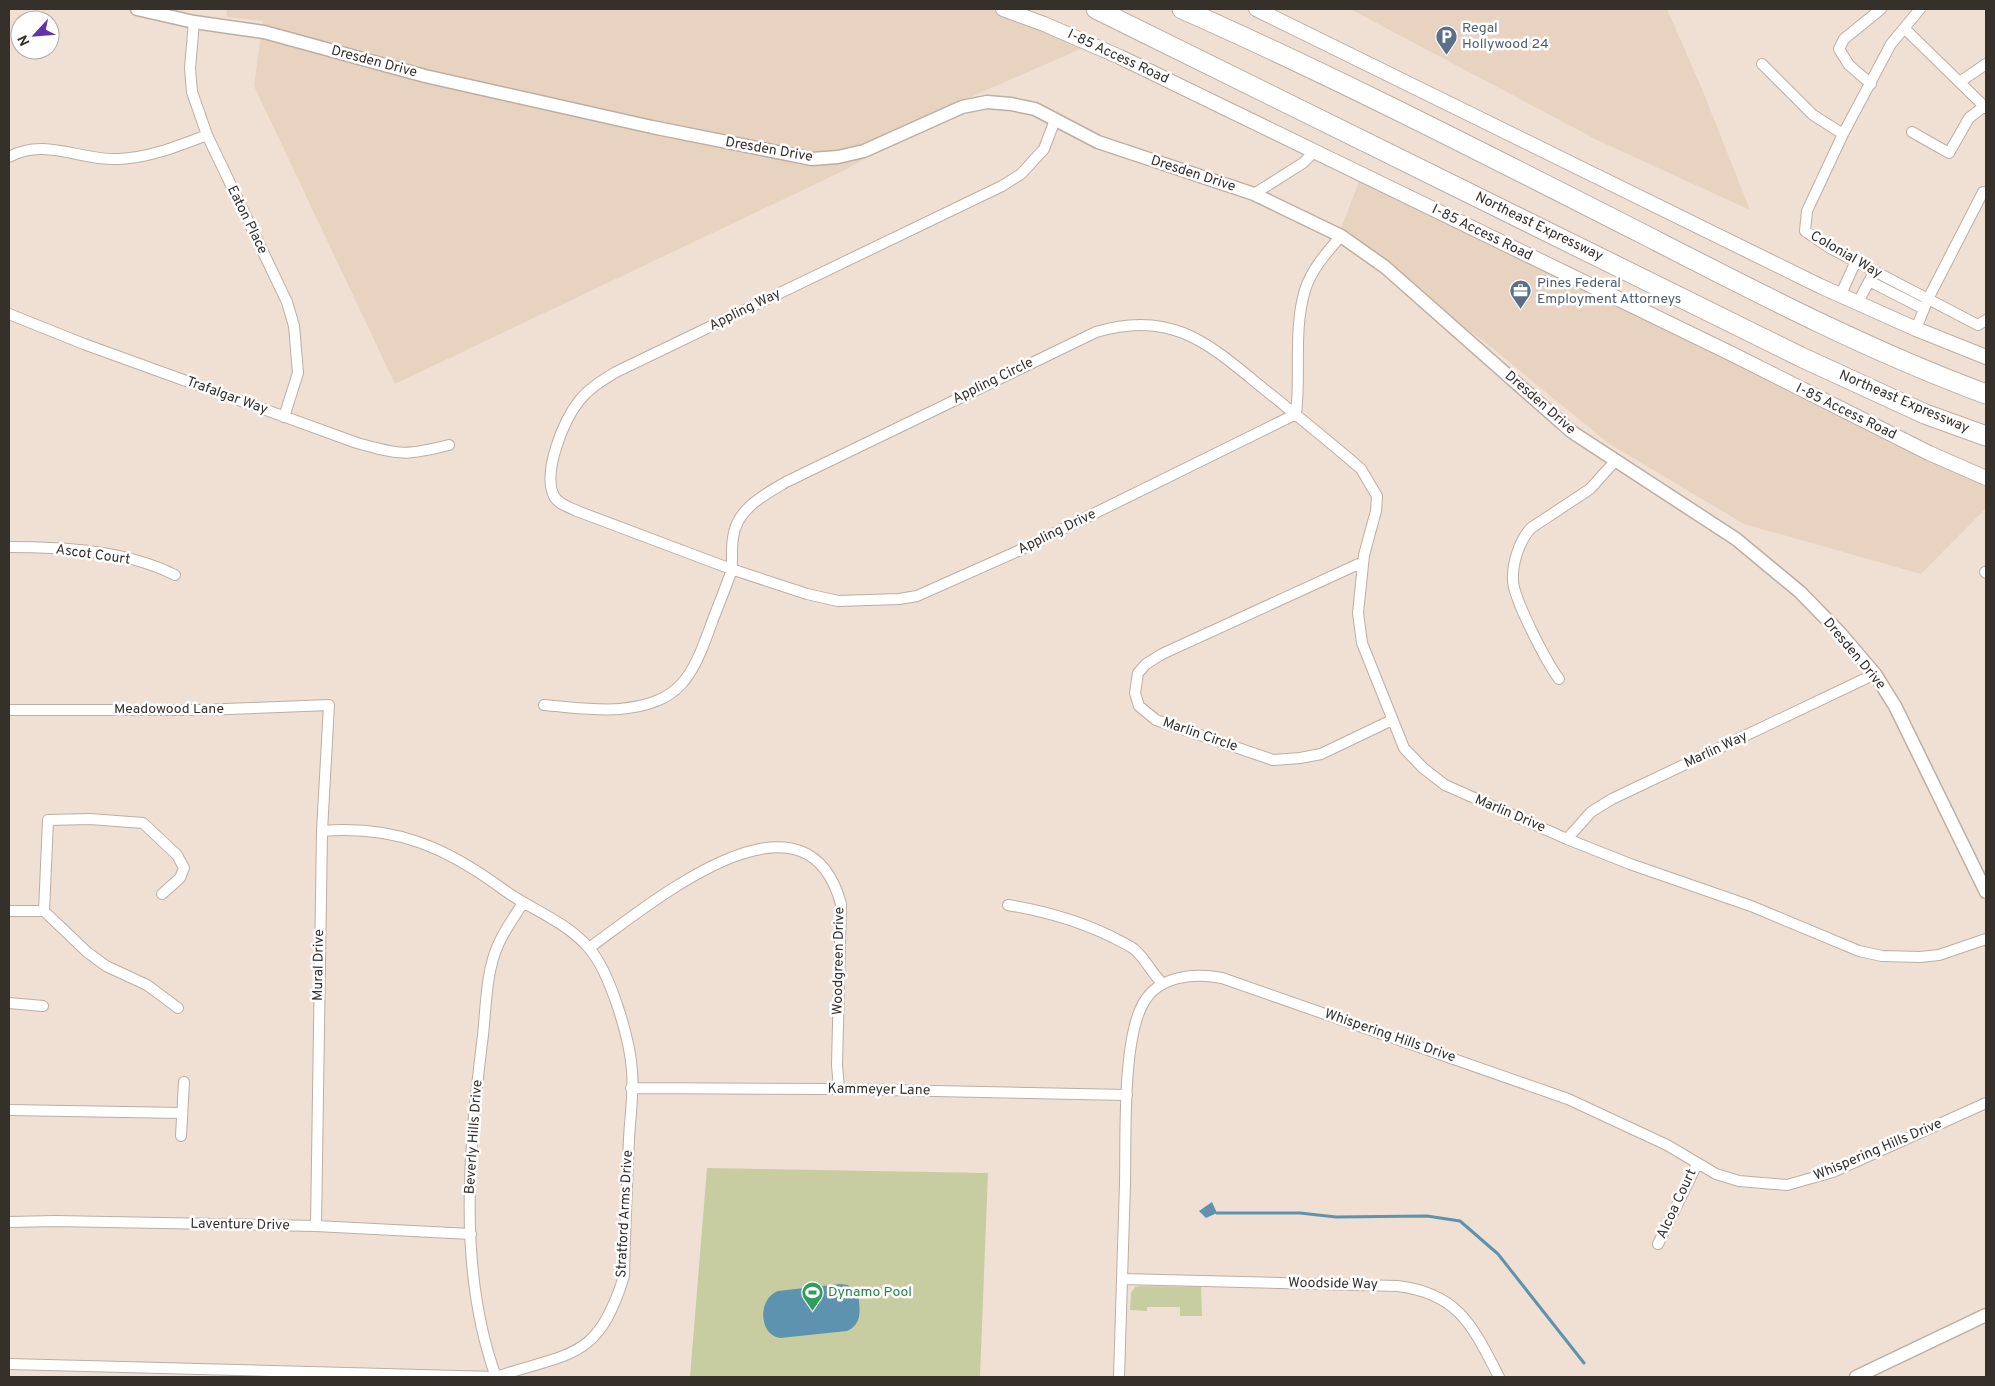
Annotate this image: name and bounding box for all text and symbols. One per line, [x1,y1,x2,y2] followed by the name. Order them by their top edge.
[10,10,60,60] north arrow
[1462,20,1549,53] place label: Regal Hollywood 24
[1434,24,1458,55] parking icon: Regal Hollywood 24
[1065,26,1171,88] street label: I-85 Access Road
[15,32,35,48] text: N
[329,42,419,82] street label: Dresden Drive
[724,134,814,166] street label: Dresden Drive
[1148,152,1238,196] street label: Dresden Drive
[223,183,271,257] street label: Eaton Place
[1472,189,1606,265] street label: Northeast Expressway
[1429,201,1535,265] street label: I-85 Access Road
[1807,228,1885,282] street label: Colonial Way
[1537,275,1681,308] place label: Pines Federal Employment Attorneys
[1509,279,1533,310] office icon: Pines Federal Employment Attorneys
[706,285,784,335] street label: Appling Way
[950,354,1036,408] street label: Appling Circle
[1836,367,1972,437] street label: Northeast Expressway
[1501,368,1579,438] street label: Dresden Drive
[184,373,270,419] street label: Trafalgar Way
[1793,380,1899,444] street label: I-85 Access Road
[1015,506,1099,558] street label: Appling Drive
[55,541,131,569] street label: Ascot Court
[1819,615,1889,693] street label: Dresden Drive
[114,701,224,718] street label: Meadowood Lane
[1160,714,1240,756] street label: Marlin Circle
[1682,728,1750,772] street label: Marlin Way
[1472,791,1548,837] street label: Marlin Drive
[830,907,848,1015] street label: Woodgreen Drive
[310,929,328,1001] street label: Mural Drive
[1322,1006,1458,1066] street label: Whispering Hills Drive
[462,1079,486,1195] street label: Beverly Hills Drive
[828,1081,930,1099] street label: Kammeyer Lane
[1811,1115,1945,1185] street label: Whispering Hills Drive
[613,1150,637,1278] street label: Stratford Arms Drive
[1653,1166,1701,1242] street label: Alcoa Court
[190,1216,290,1234] street label: Laventure Drive
[1288,1275,1378,1293] street label: Woodside Way
[800,1280,824,1311] sports icon: Dynamo Pool
[828,1284,912,1301] place label: Dynamo Pool

